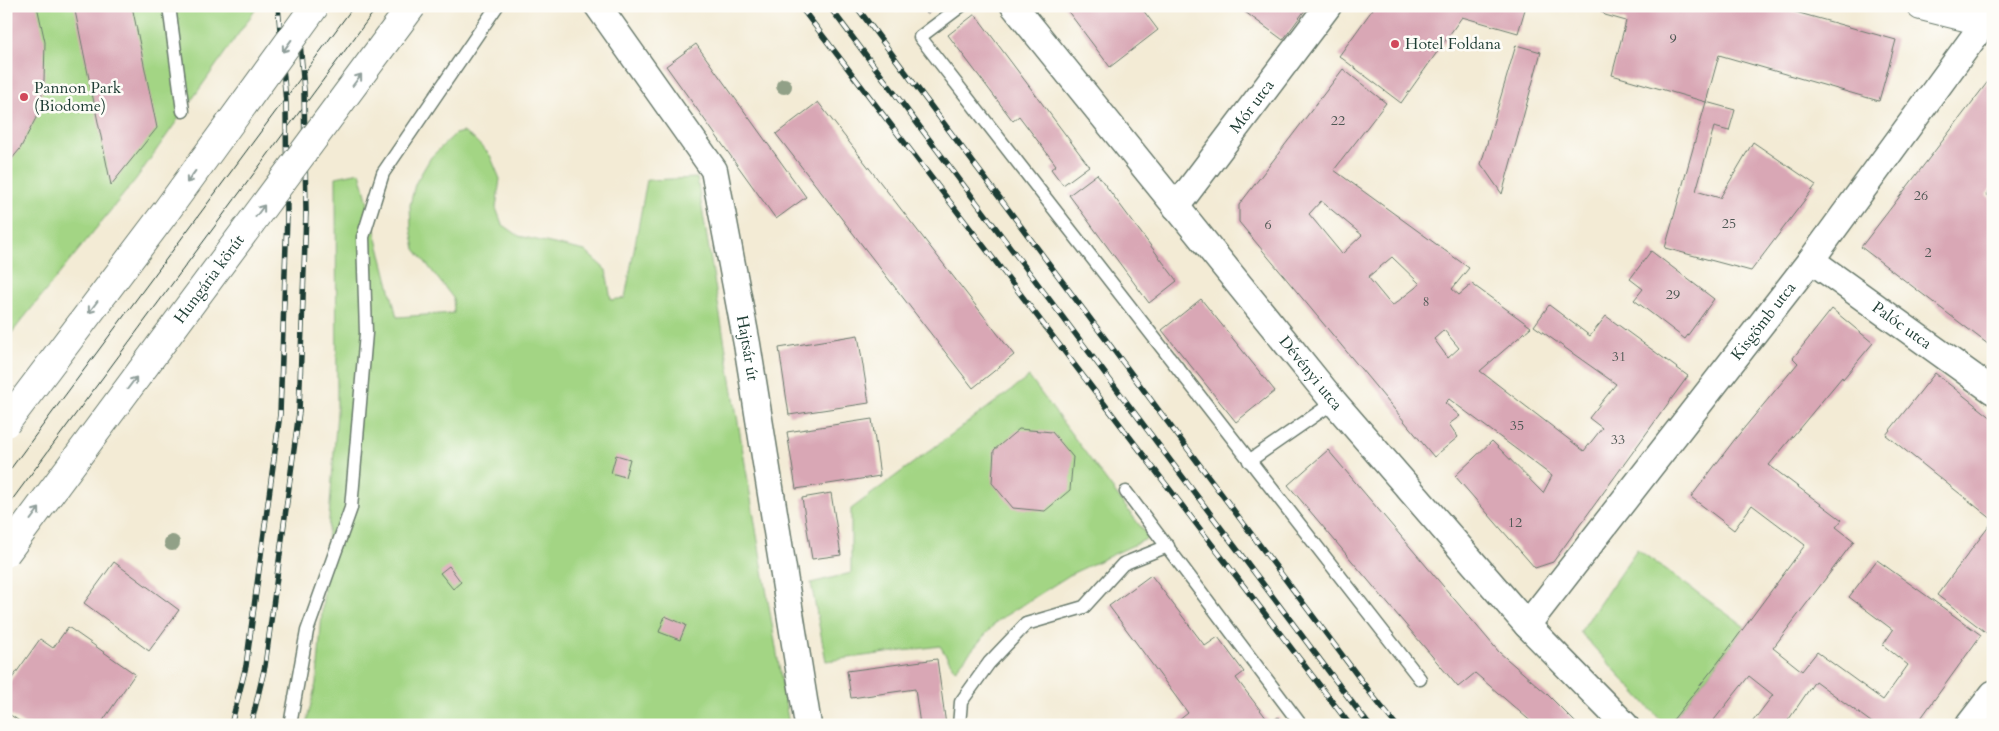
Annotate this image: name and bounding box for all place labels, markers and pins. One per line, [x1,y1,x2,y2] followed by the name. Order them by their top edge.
[1405,33,1501,55] place label: Hotel Foldana
[1389,38,1401,50] marker: Hotel Foldana
[34,77,122,117] place label: Pannon Park (Biodome)
[18,91,30,103] marker: Pannon Park (Biodome)

